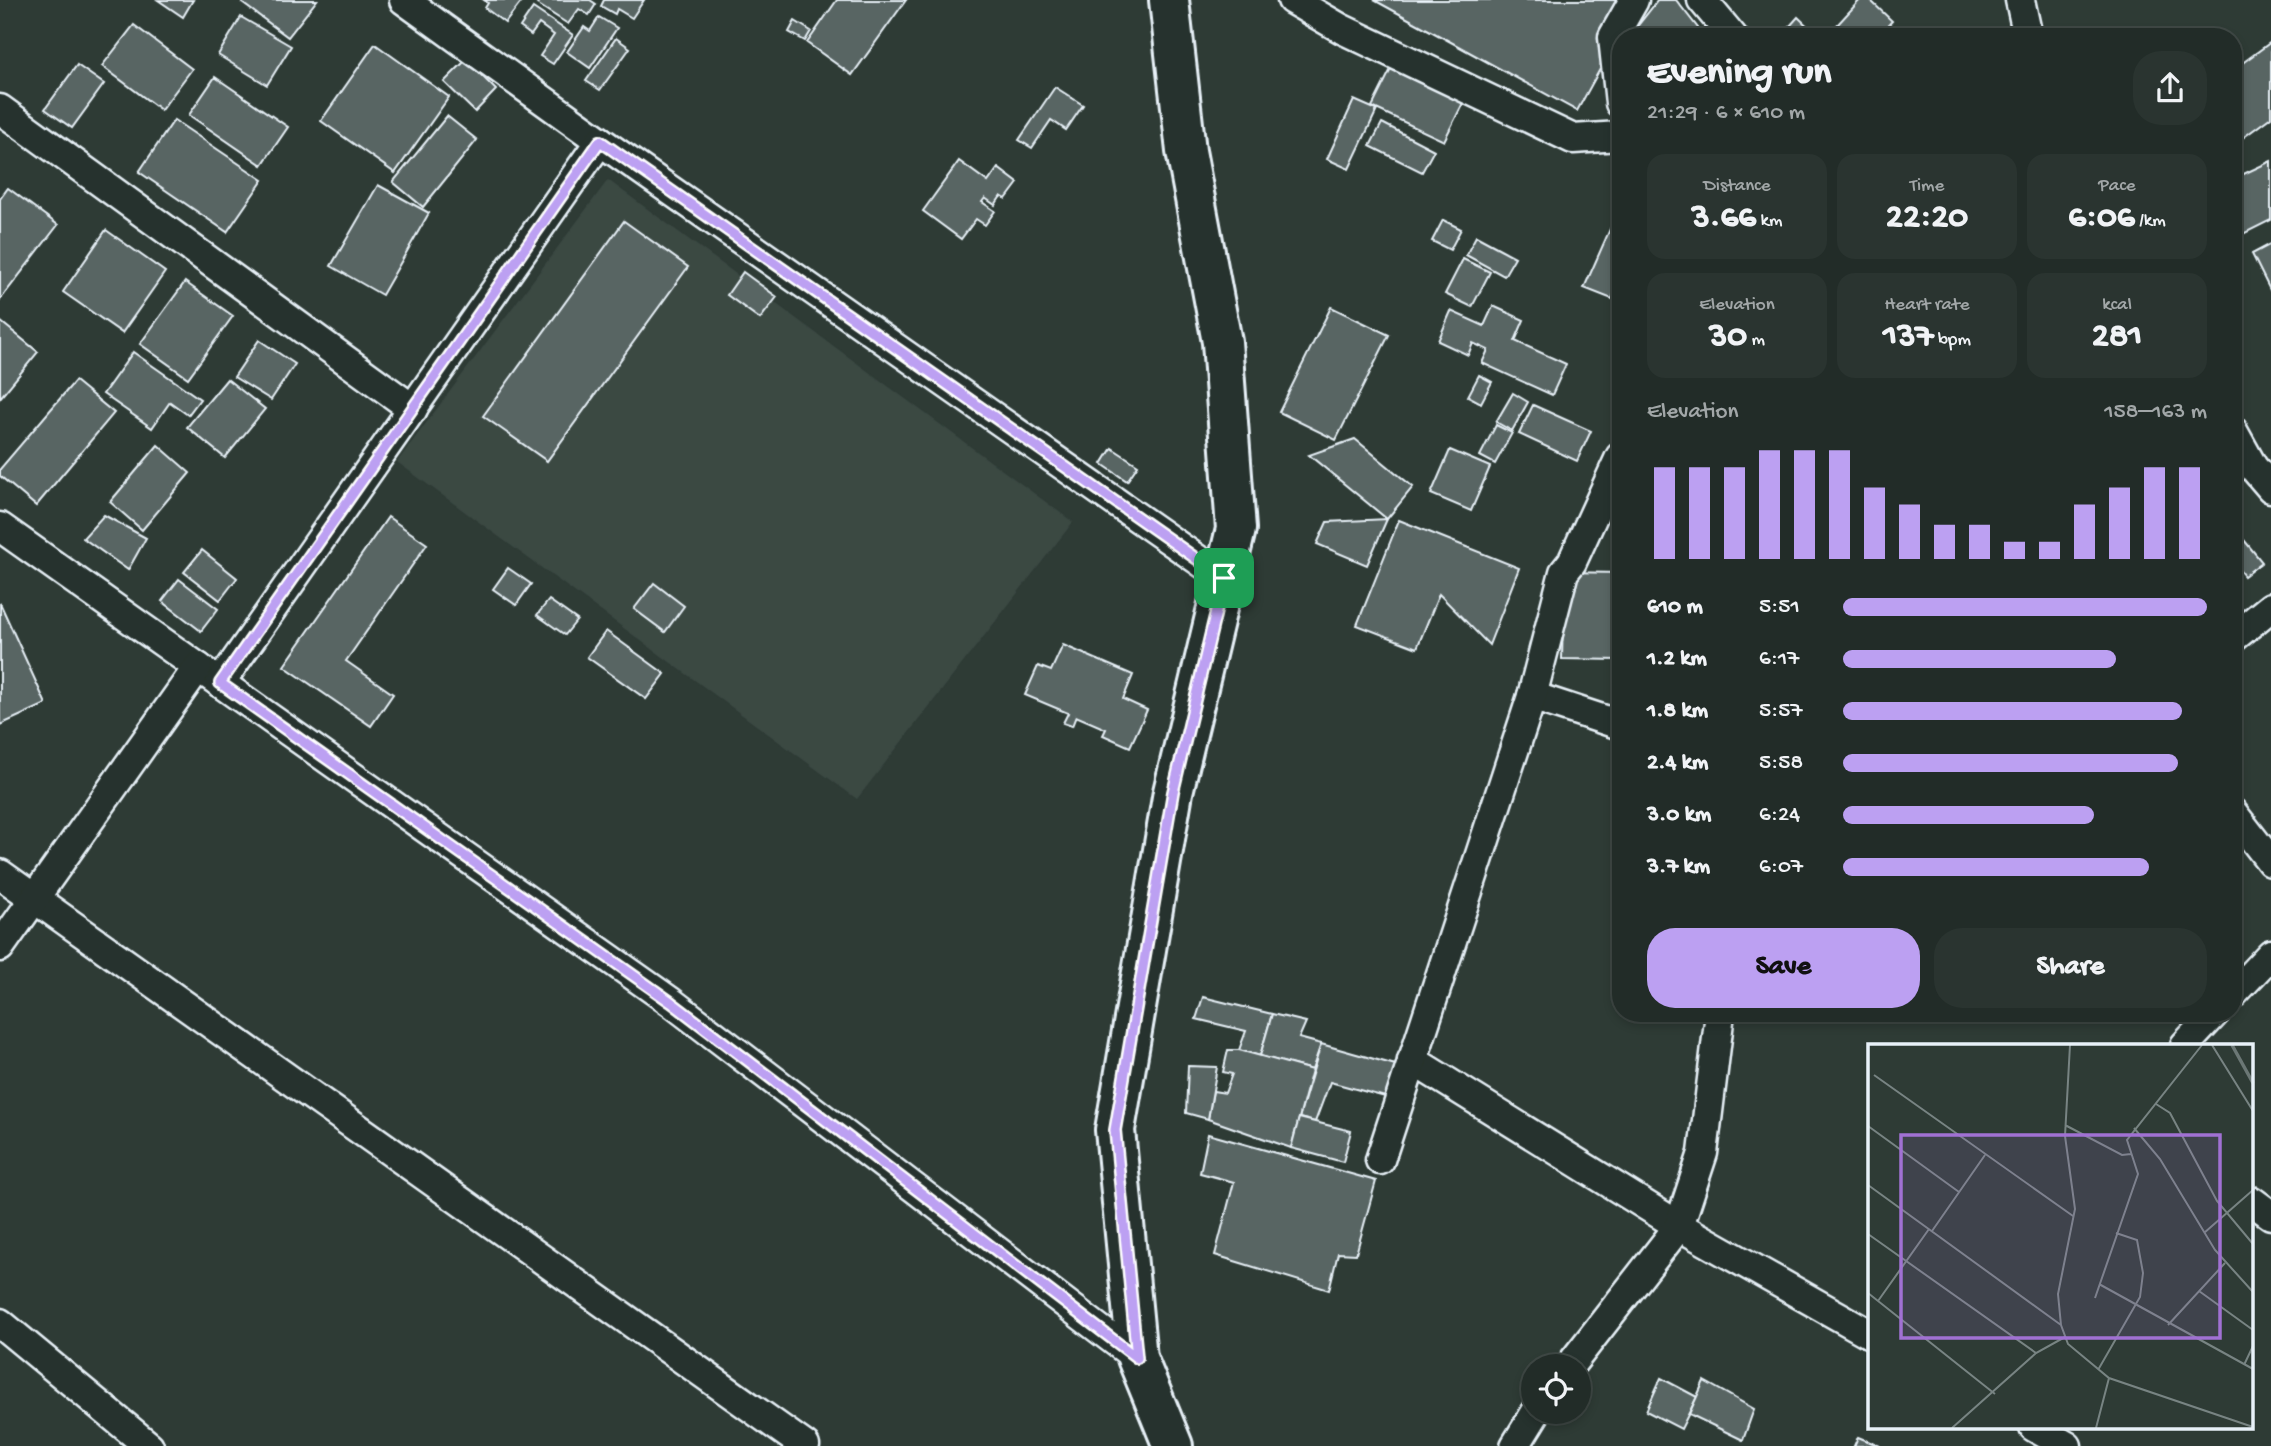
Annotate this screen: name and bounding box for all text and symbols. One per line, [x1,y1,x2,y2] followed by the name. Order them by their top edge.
[2133,51,2207,125] button: share
[1647,52,1831,96] text: Evening run
[1647,100,1805,127] text: 21:29 · 6 × 610 m
[1703,175,1771,198] text: Distance
[1910,175,1944,198] text: Time
[2098,175,2136,198] text: Pace
[1691,198,1756,239] text: 3.66
[1886,198,1968,239] text: 22:20
[2068,198,2135,239] text: 6:06
[1756,210,1783,233] text: km
[2135,210,2166,233] text: /km
[1699,294,1775,317] text: Elevation
[1884,294,1970,317] text: Heart rate
[2102,294,2132,317] text: kcal
[1709,317,1747,358] text: 30
[1883,317,1934,358] text: 137
[2092,317,2142,358] text: 281
[1747,329,1765,352] text: m
[1934,329,1971,352] text: bpm
[1647,399,1738,426] text: Elevation
[2104,399,2207,426] text: 158–163 m
[1194,548,1254,608] pin
[1205,559,1243,597] icon: arrive
[1647,594,1703,621] text: 610 m
[1759,594,1800,621] text: 5:51
[1647,646,1707,673] text: 1.2 km
[1759,646,1799,673] text: 6:17
[1647,698,1708,725] text: 1.8 km
[1759,698,1802,725] text: 5:57
[1647,750,1708,777] text: 2.4 km
[1759,750,1803,777] text: 5:58
[1647,802,1711,829] text: 3.0 km
[1759,802,1800,829] text: 6:24
[1647,854,1710,881] text: 3.7 km
[1759,854,1803,881] text: 6:07
[1647,928,1920,1008] button: Save
[1934,928,2207,1008] button: Share
[1868,1044,2254,1428] inset map
[1521,1354,1591,1424] map controls
[1521,1354,1591,1424] button: locate

